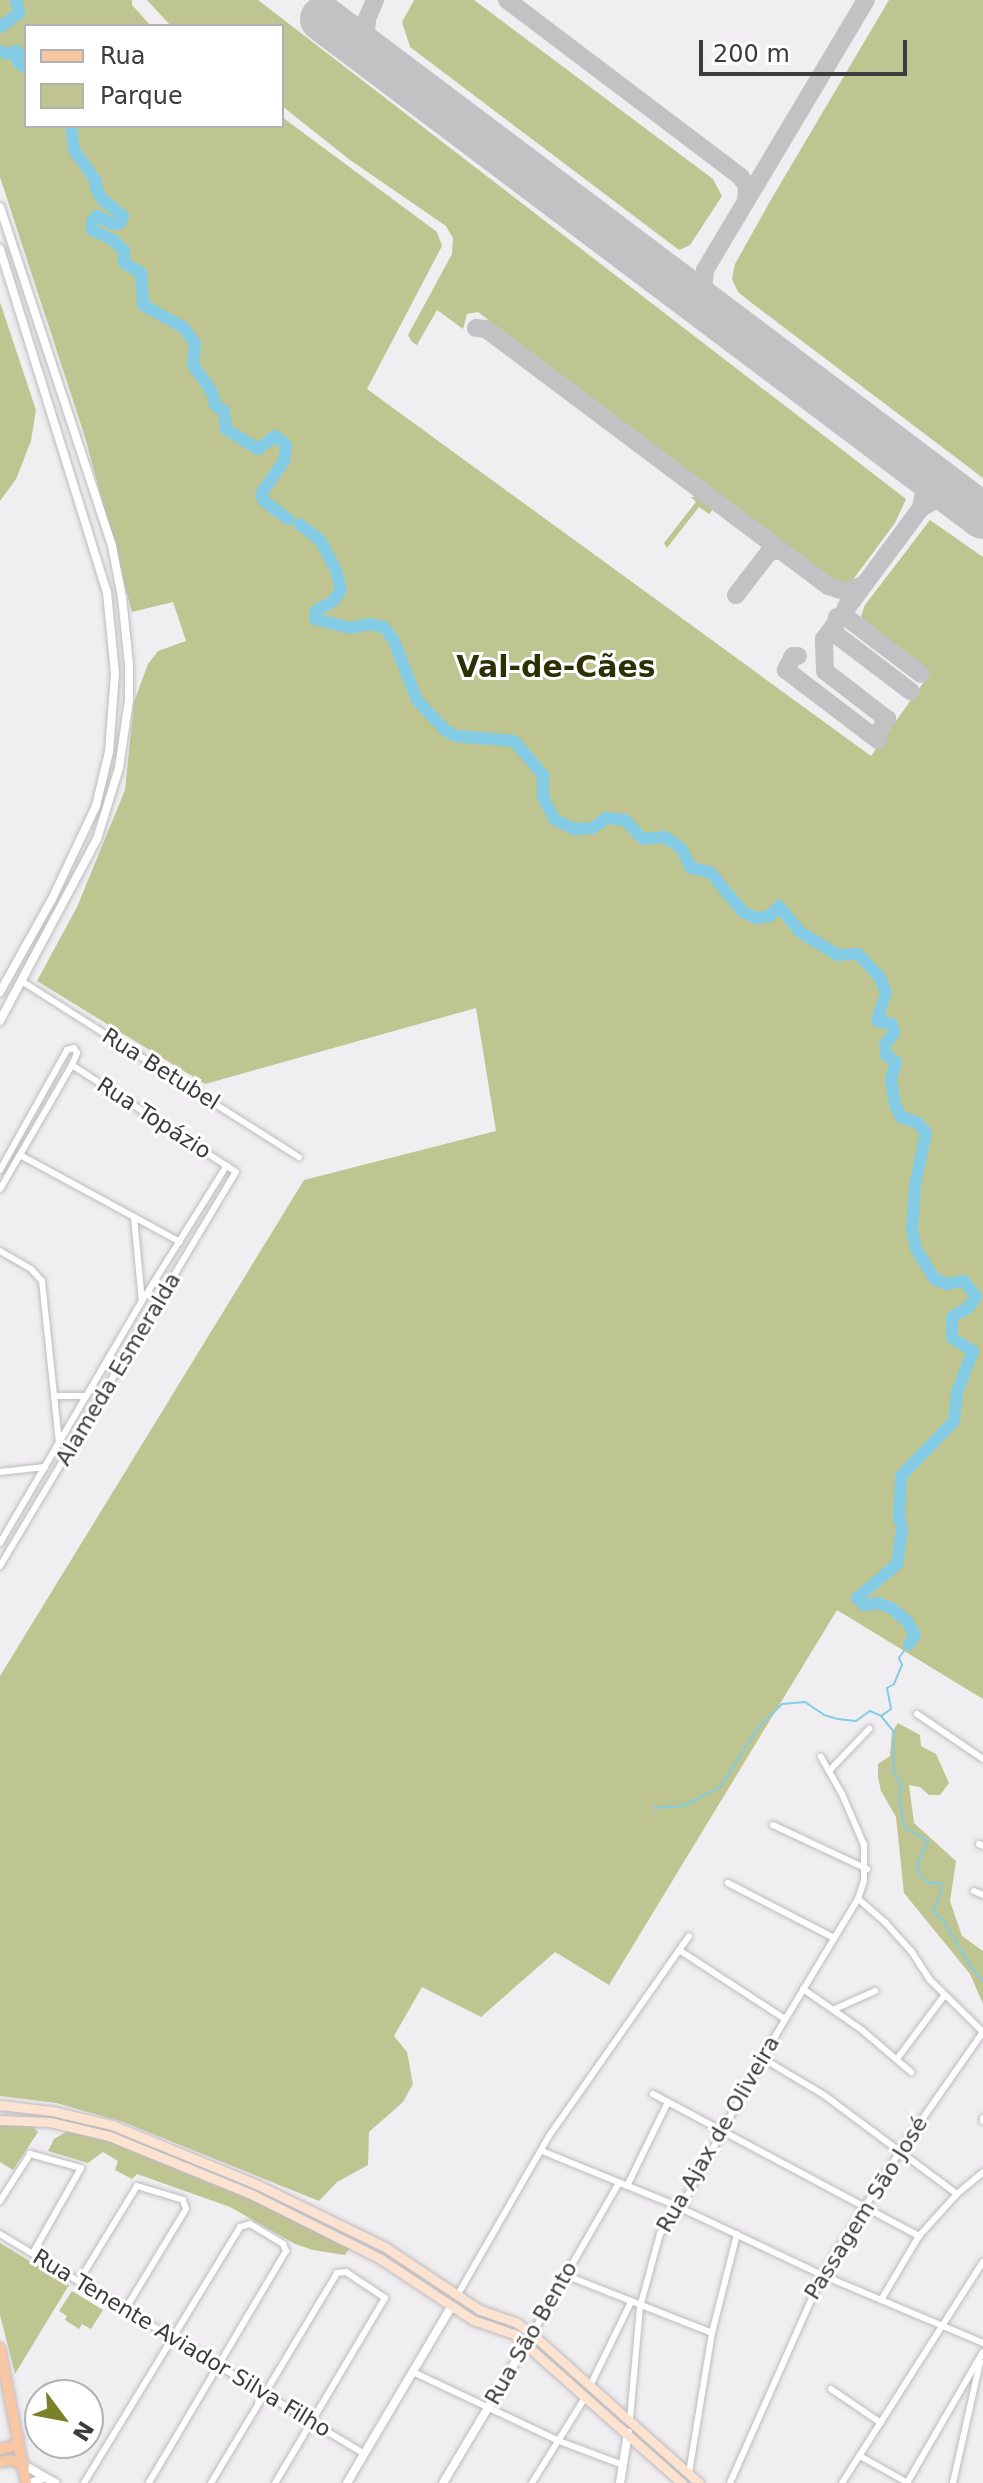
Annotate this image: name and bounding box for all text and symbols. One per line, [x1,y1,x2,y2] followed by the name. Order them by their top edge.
[24,24,284,128] legend
[703,24,911,74] scale bar
[713,40,790,68] text: 200 m
[100,42,146,70] text: Rua
[100,82,183,110] text: Parque
[456,649,656,685] district label: Val-de-Cães
[97,1022,225,1116] street label: Rua Betubel
[92,1071,216,1165] street label: Rua Topázio
[50,1268,186,1470] street label: Alameda Esmeralda
[651,2031,785,2237] street label: Rua Ajax de Oliveira
[799,2112,933,2304] street label: Passagem São José
[28,2243,336,2443] street label: Rua Tenente Aviador Silva Filho
[479,2257,583,2409] street label: Rua São Bento
[24,2379,104,2459] north arrow
[68,2416,99,2445] text: N

